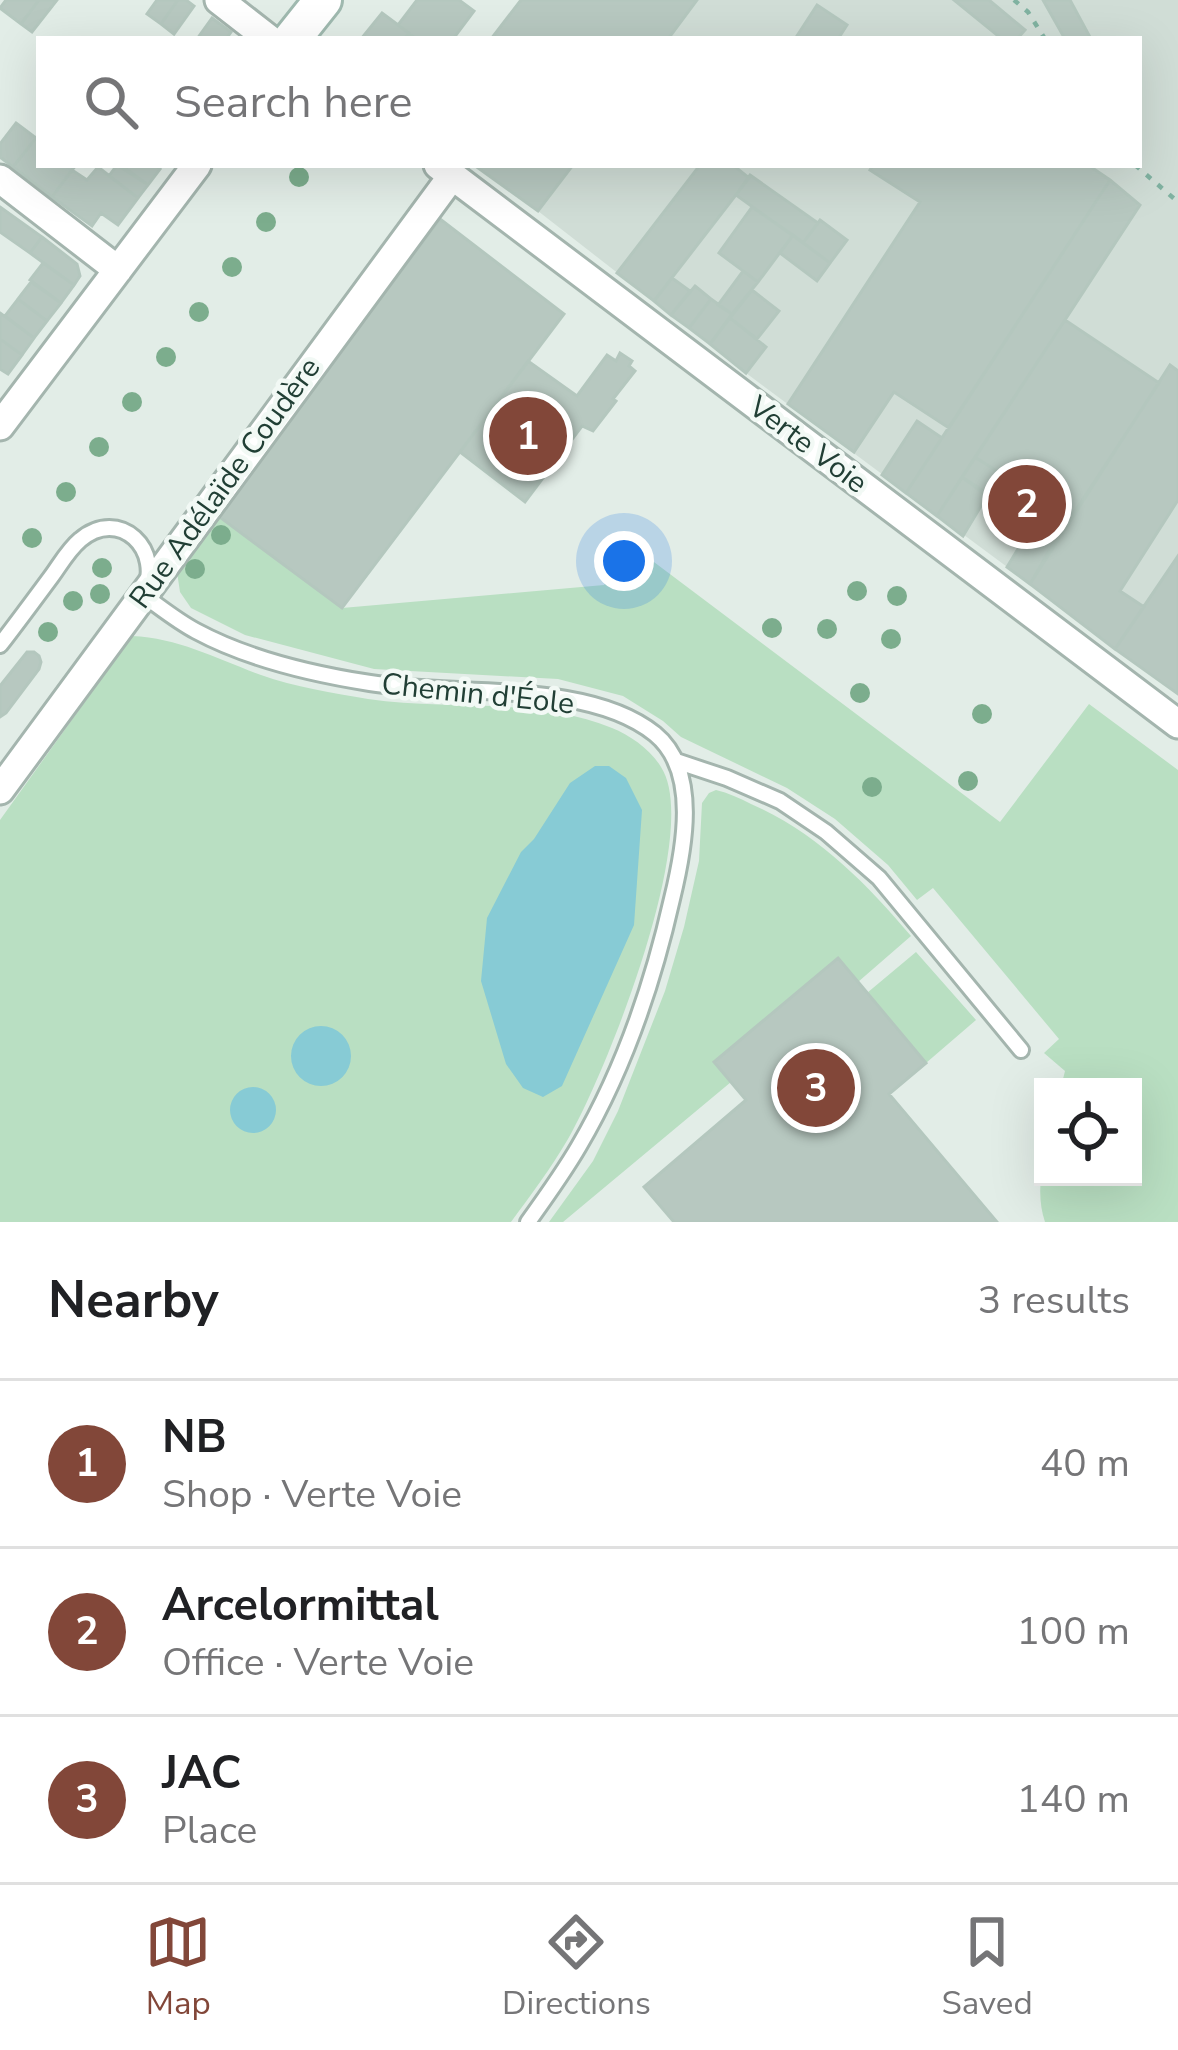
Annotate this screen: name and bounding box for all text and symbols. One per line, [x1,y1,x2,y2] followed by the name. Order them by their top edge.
[36,36,1142,168] search box
[78,69,144,135] icon: search
[174,72,413,133] text: Search here
[120,349,330,617] street label: Rue Adélaïde Coudère
[739,386,876,503] street label: Verte Voie
[489,391,567,481] pin: 1
[988,459,1066,549] pin: 2
[594,531,654,591] your location
[380,664,576,724] street label: Chemin d'Éole
[777,1043,855,1133] pin: 3
[1034,1078,1142,1186] map controls
[1034,1078,1142,1186] button: locate
[48,1265,219,1335] text: Nearby
[978,1274,1130,1327] text: 3 results
[162,1407,227,1468] text: NB
[75,1437,99,1490] text: 1
[1040,1437,1130,1490] text: 40 m
[162,1468,462,1521] text: Shop · Verte Voie
[162,1575,439,1636] text: Arcelormittal
[75,1605,99,1658] text: 2
[1016,1605,1130,1658] text: 100 m
[162,1636,474,1689] text: Office · Verte Voie
[162,1743,241,1804] text: JAC
[75,1773,99,1826] text: 3
[1016,1773,1130,1826] text: 140 m
[162,1804,257,1857] text: Place
[145,1909,211,2026] tab: Map
[502,1909,651,2026] tab: Directions
[941,1909,1033,2026] tab: Saved

